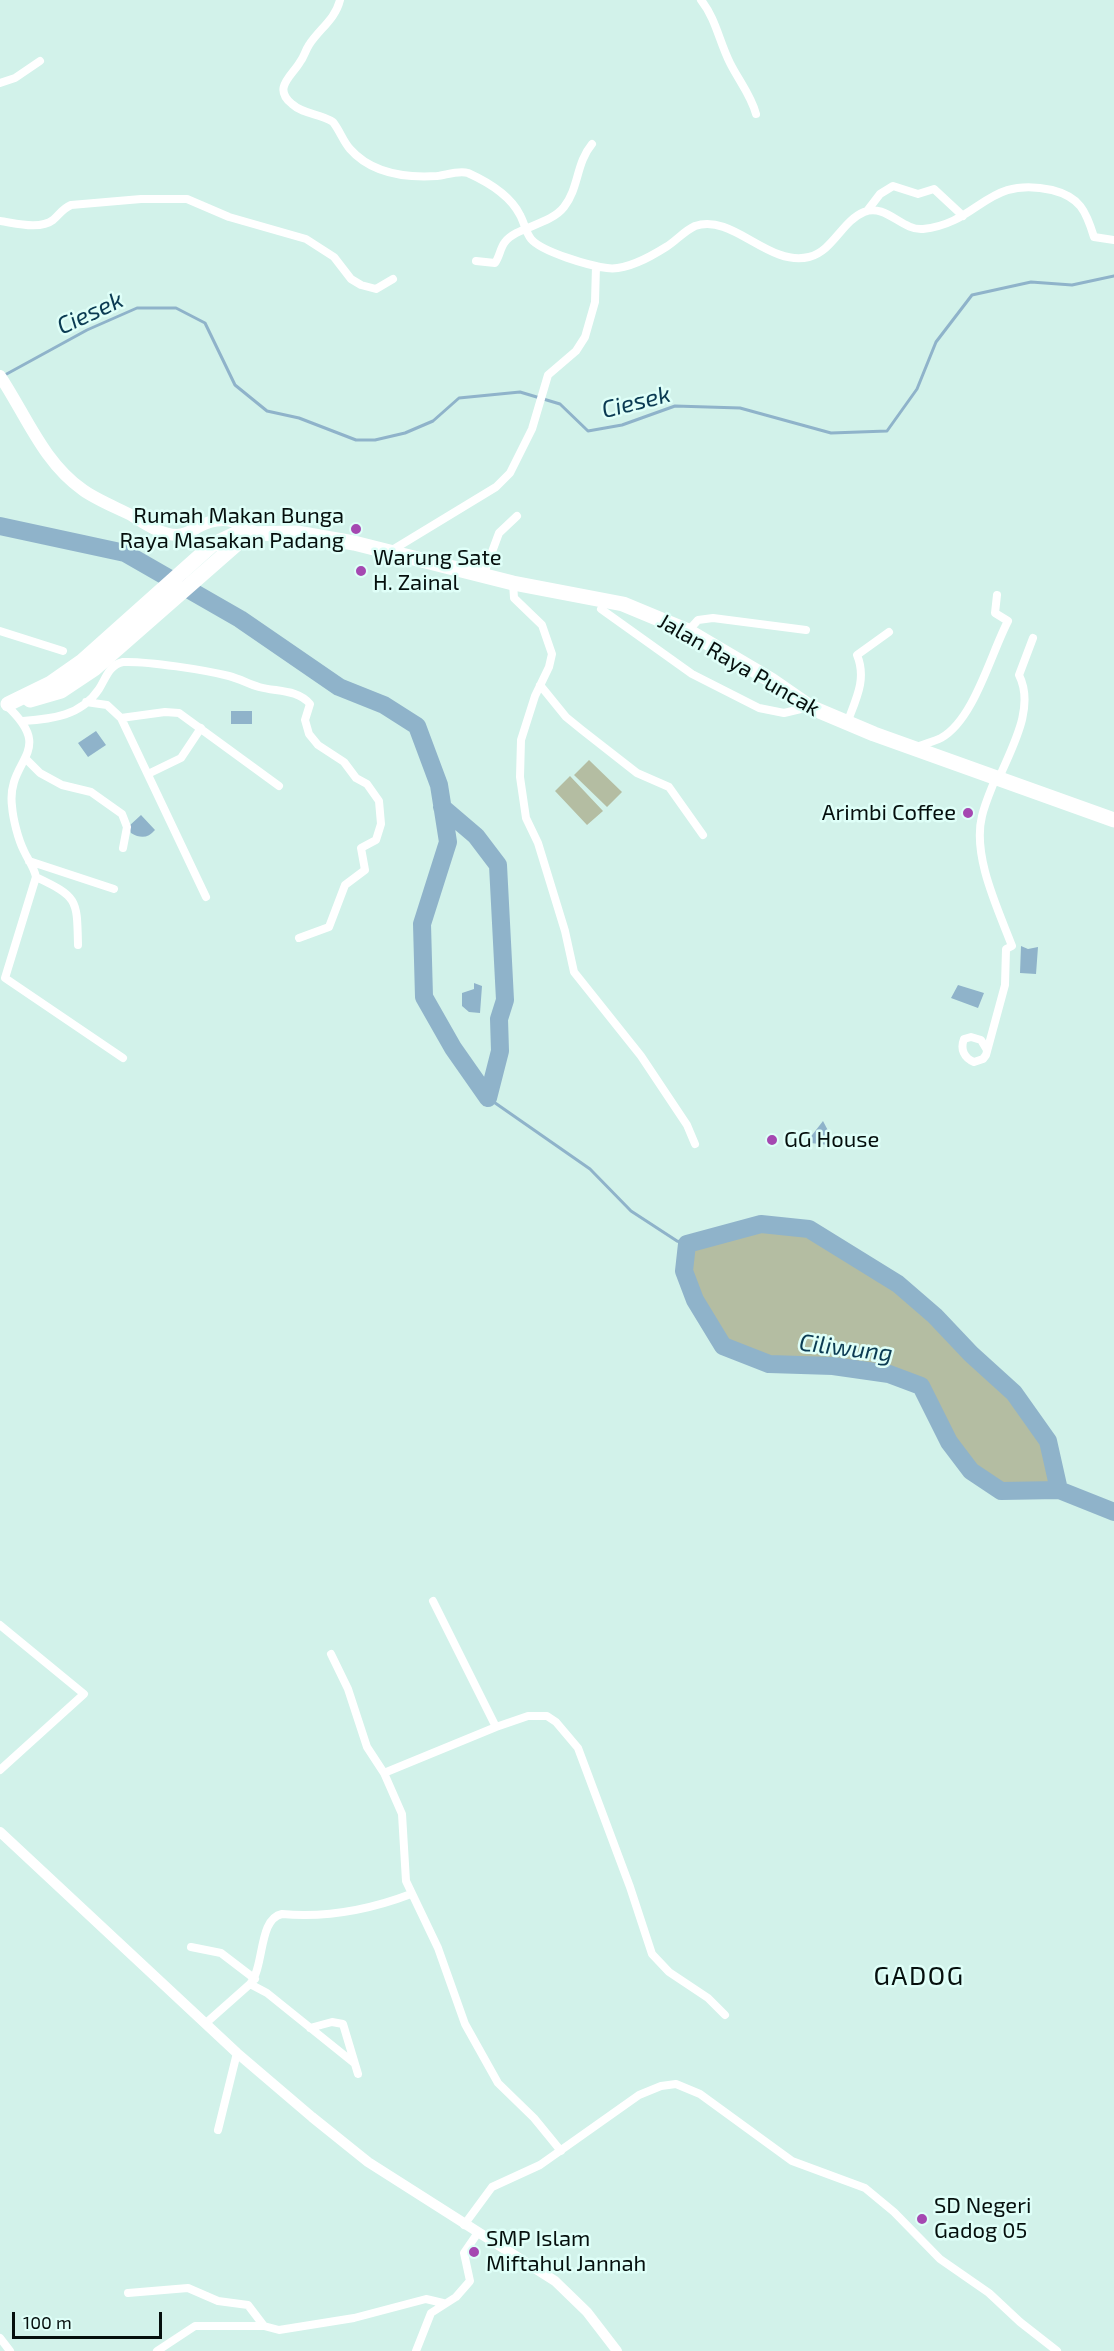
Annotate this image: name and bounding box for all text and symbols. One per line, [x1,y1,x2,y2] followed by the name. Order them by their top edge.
[52,285,128,341] water label: Ciesek
[599,380,673,424] water label: Ciesek
[120,503,344,554] place label: Rumah Makan Bunga Raya Masakan Padang
[349,522,363,536] marker: Rumah Makan Bunga Raya Masakan Padang
[373,545,502,596] place label: Warung Sate H. Zainal
[354,564,368,578] marker: Warung Sate H. Zainal
[653,608,825,722] street label: Jalan Raya Puncak
[822,800,956,826] place label: Arimbi Coffee
[961,806,975,820] marker: Arimbi Coffee
[784,1127,879,1153] place label: GG House
[765,1133,779,1147] marker: GG House
[798,1328,894,1368] water label: Ciliwung
[874,1960,964,1992] district label: GADOG
[934,2193,1031,2244] place label: SD Negeri Gadog 05
[915,2212,929,2226] marker: SD Negeri Gadog 05
[486,2226,646,2278] place label: SMP Islam Miftahul Jannah
[467,2245,481,2259] marker: SMP Islam Miftahul Jannah
[15,2300,165,2338] scale bar
[23,2311,72,2333] text: 100 m

